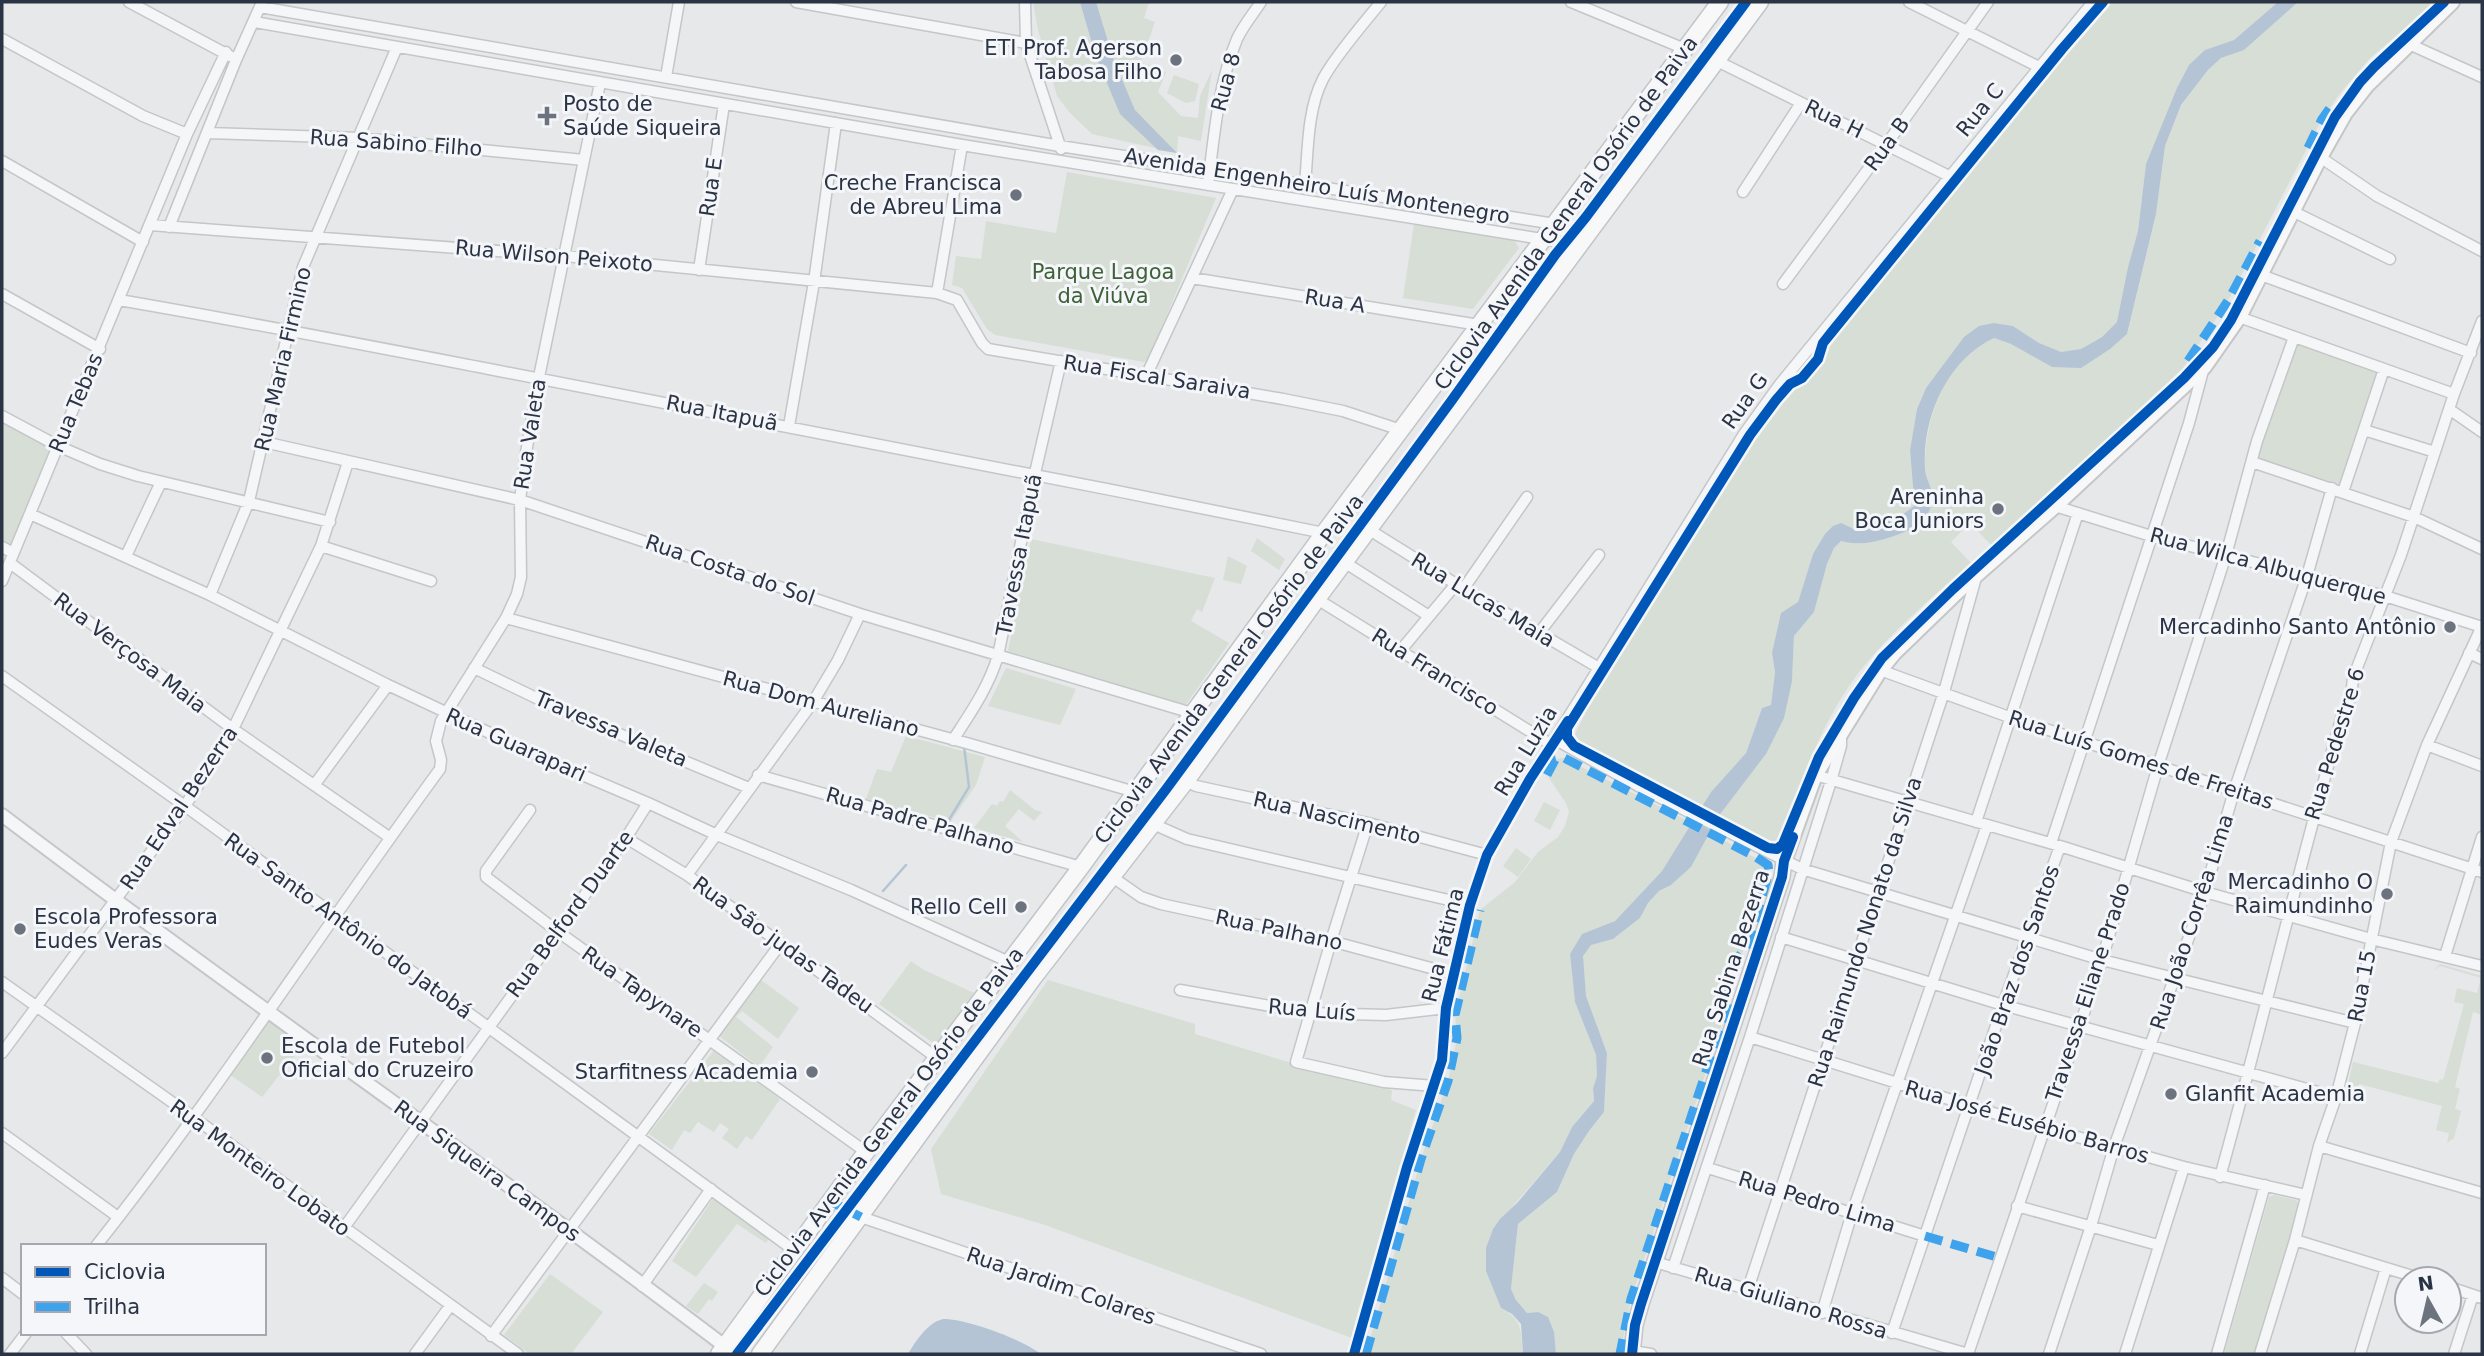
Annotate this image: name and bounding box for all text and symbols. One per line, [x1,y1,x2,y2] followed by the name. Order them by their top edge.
[1429,31,1703,395] street label: Ciclovia Avenida General Osório de Paiva
[984,36,1162,84] place label: ETI Prof. Agerson Tabosa Filho
[1207,50,1245,114] street label: Rua 8
[1168,52,1184,68] marker: ETI Prof. Agerson Tabosa Filho
[1951,79,2009,141] street label: Rua C
[563,92,722,140] place label: Posto de Saúde Siqueira
[1801,95,1867,143] street label: Rua H
[537,106,557,126] marker: Posto de Saúde Siqueira
[1859,112,1915,176] street label: Rua B
[309,125,483,161] street label: Rua Sabino Filho
[1122,144,1512,228] street label: Avenida Engenheiro Luís Montenegro
[695,156,727,218] street label: Rua E
[824,171,1002,219] place label: Creche Francisca de Abreu Lima
[1008,187,1024,203] marker: Creche Francisca de Abreu Lima
[454,235,654,277] street label: Rua Wilson Peixoto
[1032,260,1174,308] park label: Parque Lagoa da Viúva
[250,264,316,454] street label: Rua Maria Firmino
[1303,284,1368,318] street label: Rua A
[44,350,108,456] street label: Rua Tebas
[1061,350,1253,404] street label: Rua Fiscal Saraiva
[1717,368,1773,434] street label: Rua G
[509,377,551,491] street label: Rua Valeta
[664,390,780,436] street label: Rua Itapuã
[991,472,1047,639] street label: Travessa Itapuã
[1855,485,1984,533] place label: Areninha Boca Juniors
[1090,489,1368,849] street label: Ciclovia Avenida General Osório de Paiva
[1990,501,2006,517] marker: Areninha Boca Juniors
[2147,523,2389,609] street label: Rua Wilca Albuquerque
[642,530,818,610] street label: Rua Costa do Sol
[1407,548,1559,652] street label: Rua Lucas Maia
[49,588,211,718] street label: Rua Verçosa Maia
[2159,615,2436,639] place label: Mercadinho Santo Antônio
[2442,619,2458,635] marker: Mercadinho Santo Antônio
[1367,624,1503,720] street label: Rua Francisco
[2300,665,2370,823] street label: Rua Pedestre 6
[720,666,922,742] street label: Rua Dom Aureliano
[530,686,691,772] street label: Travessa Valeta
[1490,702,1562,800] street label: Rua Luzia
[442,703,590,787] street label: Rua Guarapari
[2005,706,2277,814] street label: Rua Luís Gomes de Freitas
[115,722,243,894] street label: Rua Edval Bezerra
[1803,774,1927,1090] street label: Rua Raimundo Nonato da Silva
[823,783,1017,859] street label: Rua Padre Palhano
[1251,787,1423,849] street label: Rua Nascimento
[2146,811,2238,1033] street label: Rua João Corrêa Lima
[501,826,639,1002] street label: Rua Belford Duarte
[219,828,477,1024] street label: Rua Santo Antônio do Jatobá
[1969,862,2064,1080] street label: João Braz dos Santos
[1688,866,1774,1070] street label: Rua Sabina Bezerra
[2228,870,2373,918] place label: Mercadinho O Raimundinho
[688,872,878,1018] street label: Rua São judas Tadeu
[2041,880,2135,1105] street label: Travessa Eliane Prado
[1417,885,1469,1005] street label: Rua Fátima
[2379,886,2395,902] marker: Mercadinho O Raimundinho
[910,895,1007,919] place label: Rello Cell
[1013,899,1029,915] marker: Rello Cell
[34,905,218,953] place label: Escola Professora Eudes Veras
[1213,905,1345,955] street label: Rua Palhano
[12,921,28,937] marker: Escola Professora Eudes Veras
[577,942,707,1042] street label: Rua Tapynare
[750,942,1028,1302] street label: Ciclovia Avenida General Osório de Paiva
[2343,948,2381,1024] street label: Rua 15
[1267,994,1357,1026] street label: Rua Luís
[281,1034,474,1082] place label: Escola de Futebol Oficial do Cruzeiro
[259,1050,275,1066] marker: Escola de Futebol Oficial do Cruzeiro
[575,1060,798,1084] place label: Starfitness Academia
[804,1064,820,1080] marker: Starfitness Academia
[1902,1076,2152,1168] street label: Rua José Eusébio Barros
[2185,1082,2365,1106] place label: Glanfit Academia
[2163,1086,2179,1102] marker: Glanfit Academia
[165,1095,355,1241] street label: Rua Monteiro Lobato
[389,1095,585,1247] street label: Rua Siqueira Campos
[1735,1167,1899,1237] street label: Rua Pedro Lima
[963,1242,1159,1330] street label: Rua Jardim Colares
[21,1244,266,1335] legend
[84,1260,166,1284] text: Ciclovia
[1692,1262,1890,1344] street label: Rua Giuliano Rossa
[2393,1265,2463,1335] north arrow
[2416,1271,2435,1295] text: N
[83,1295,140,1319] text: Trilha

